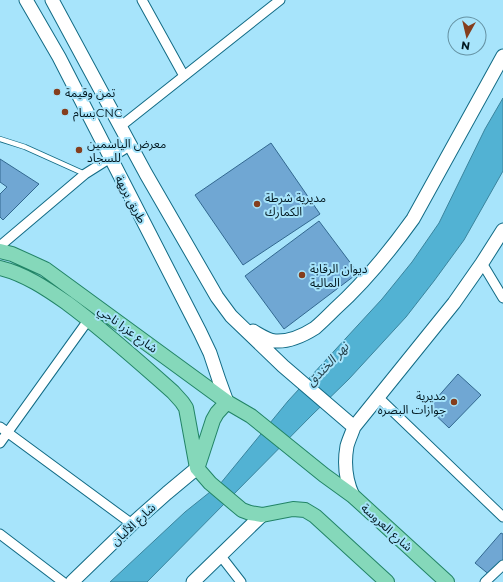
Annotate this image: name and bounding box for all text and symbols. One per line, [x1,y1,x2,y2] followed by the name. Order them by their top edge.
[447,16,487,56] north arrow
[460,38,471,53] text: N
[65,85,116,100] place label: تمن وقيمة
[52,87,62,97] marker: تمن وقيمة
[73,105,123,122] place label: بسامCNC
[60,107,70,117] marker: بسامCNC
[87,136,166,165] place label: معرض الياسمين للسجاد
[74,145,84,155] marker: معرض الياسمين للسجاد
[111,172,150,226] street label: طريق بريهة
[265,190,326,219] place label: مديرية شرطة الكمارك
[252,199,262,209] marker: مديرية شرطة الكمارك
[310,261,368,290] place label: ديوان الرقابة المالية
[297,270,307,280] marker: ديوان الرقابة المالية
[94,302,161,358] street label: شارع عزرا ناجي
[302,338,353,390] water label: نهر الخندق
[378,388,446,417] place label: مديرية جوازات البصره
[449,397,459,407] marker: مديرية جوازات البصره
[108,500,160,550] street label: شارع الألبان
[357,500,416,556] street label: شارع العروسة

